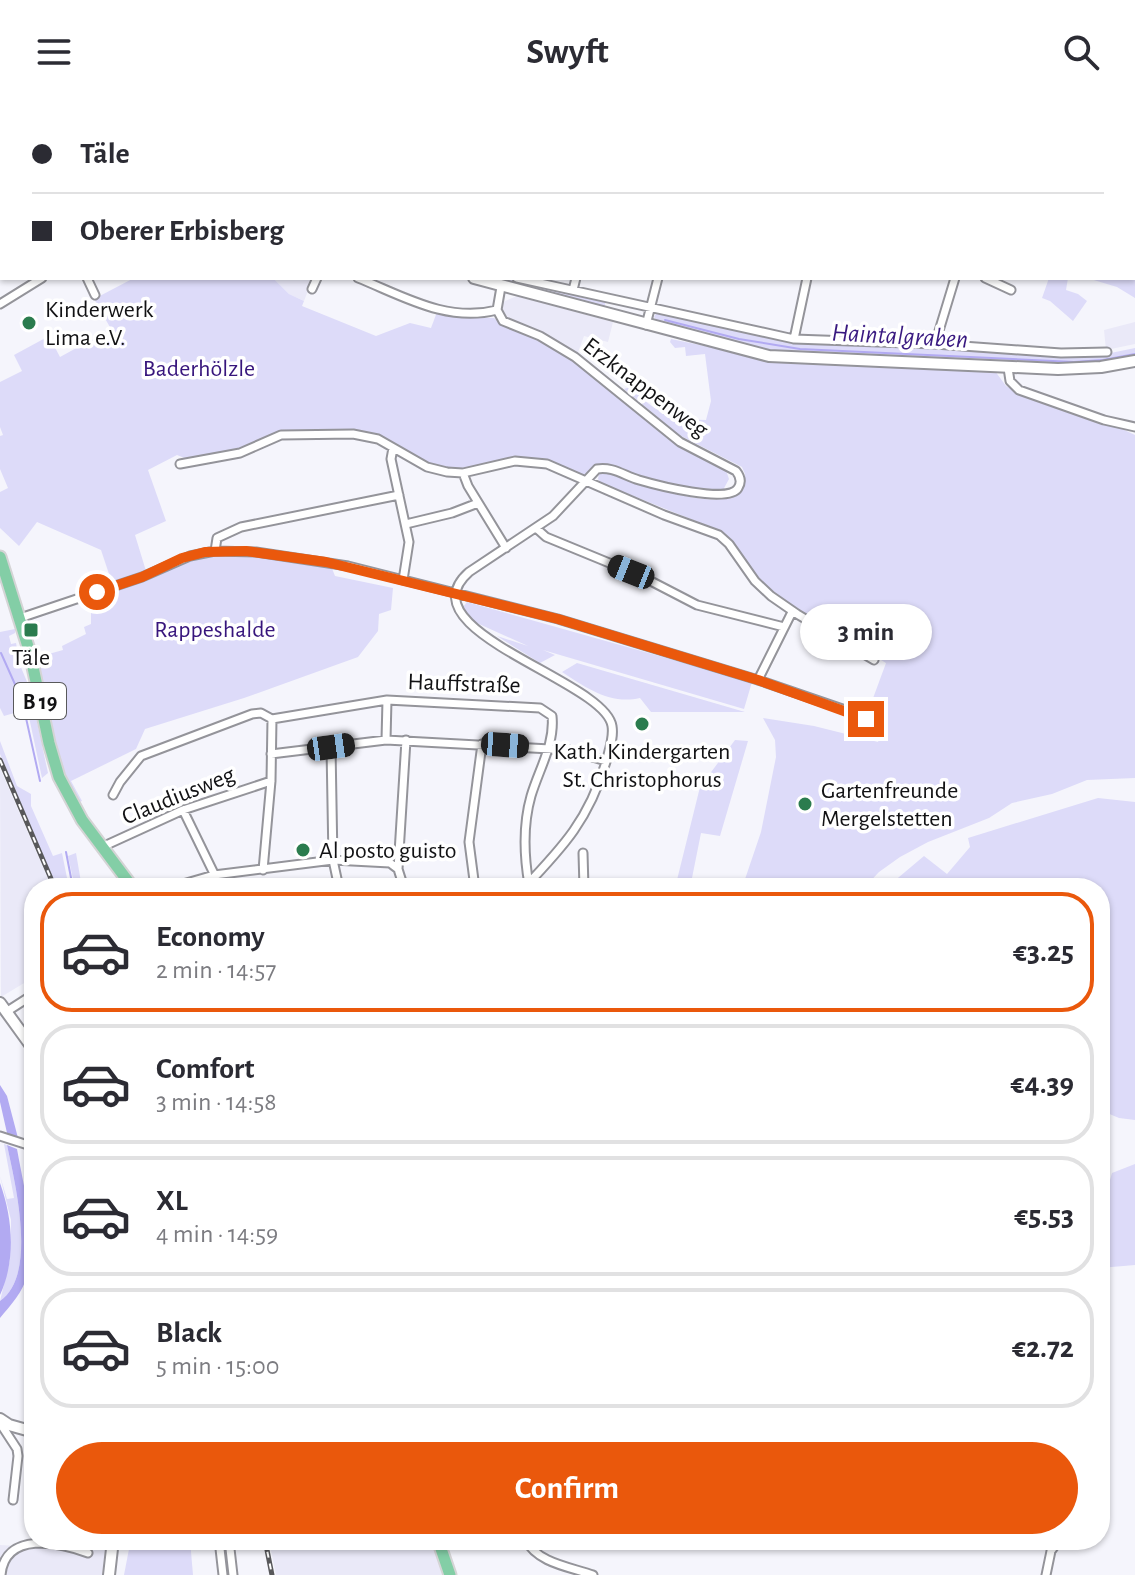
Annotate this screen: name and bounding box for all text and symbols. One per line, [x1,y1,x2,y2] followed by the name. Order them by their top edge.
[32,30,76,74] icon: menu
[1059,30,1103,74] icon: search
[526,34,609,70] text: Swyft
[80,139,130,169] text: Täle
[80,216,284,246] text: Oberer Erbisberg
[45,298,154,350] place label: Kinderwerk Lima e.V.
[20,314,38,332] marker: Kinderwerk Lima e.V.
[831,319,969,353] water label: Haintalgraben
[579,333,712,442] street label: Erzknappenweg
[143,357,255,381] park label: Baderhölzle
[604,552,658,592] car
[79,574,115,610] route start
[800,603,932,659] callout: 3 min
[154,618,276,642] park label: Rappeshalde
[838,619,894,645] text: 3 min
[22,621,40,639] marker: Täle
[12,646,50,670] place label: Täle
[407,670,521,698] street label: Hauffstraße
[14,683,66,719] road number: B 19
[848,701,884,737] route end
[633,715,651,733] marker: Kath. Kindergarten St. Christophorus
[480,731,530,759] car
[306,732,356,762] car
[554,740,730,792] place label: Kath. Kindergarten St. Christophorus
[119,762,239,829] street label: Claudiusweg
[821,779,958,831] place label: Gartenfreunde Mergelstetten
[796,795,814,813] marker: Gartenfreunde Mergelstetten
[319,839,456,863] place label: Al posto guisto
[294,841,312,859] marker: Al posto guisto
[60,916,132,988] icon: car
[156,922,265,952] text: Economy
[1013,937,1074,967] text: €3.25
[156,957,276,983] text: 2 min · 14:57
[60,1048,132,1120] icon: car
[156,1054,255,1084] text: Comfort
[1011,1069,1074,1099] text: €4.39
[156,1089,277,1115] text: 3 min · 14:58
[60,1180,132,1252] icon: car
[156,1186,188,1216] text: XL
[1014,1201,1074,1231] text: €5.53
[156,1221,278,1247] text: 4 min · 14:59
[60,1312,132,1384] icon: car
[156,1318,222,1348] text: Black
[1012,1333,1074,1363] text: €2.72
[156,1353,279,1379] text: 5 min · 15:00
[56,1442,1078,1534] button: Confirm

